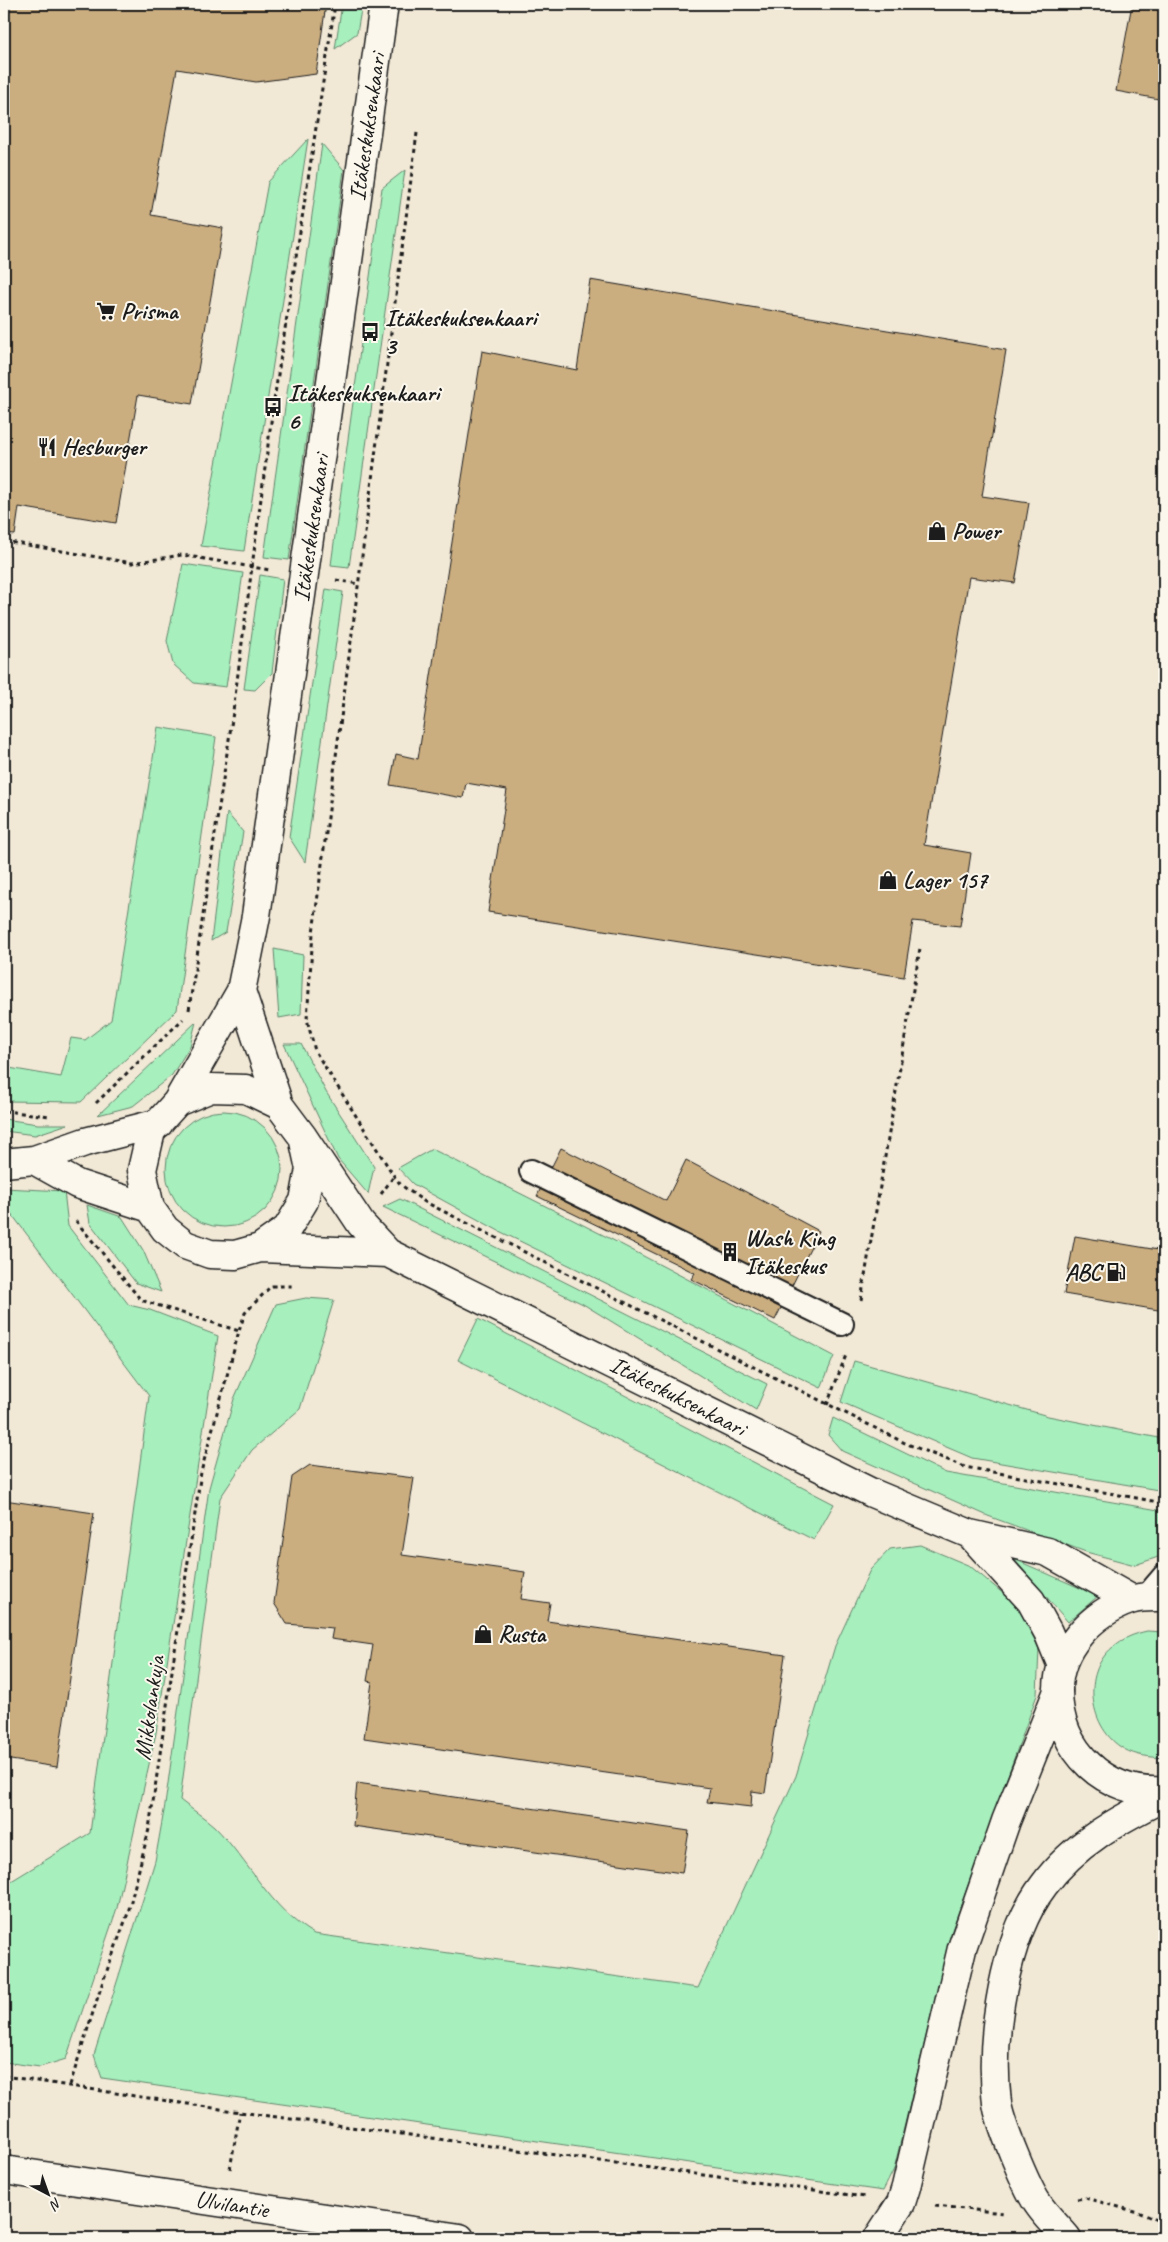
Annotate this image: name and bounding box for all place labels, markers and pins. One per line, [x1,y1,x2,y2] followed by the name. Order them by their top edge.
[121,296,180,326] place label: Prisma
[95,300,117,322] supermarket icon: Prisma
[385,303,540,361] place label: Itäkeskuksenkaari 3
[359,321,381,343] bus stop icon: Itäkeskuksenkaari 3
[288,378,443,436] place label: Itäkeskuksenkaari 6
[262,396,284,418] bus stop icon: Itäkeskuksenkaari 6
[62,432,148,462] place label: Hesburger
[36,436,58,458] restaurant icon: Hesburger
[952,516,1002,546] place label: Power
[926,520,948,542] shop icon: Power
[903,865,989,895] place label: Lager 157
[877,869,899,891] shop icon: Lager 157
[745,1223,837,1281] place label: Wash King Itäkeskus
[719,1241,741,1263] building icon: Wash King Itäkeskus
[1065,1257,1104,1287] place label: ABC
[1105,1261,1127,1283] fuel station icon: ABC
[498,1619,548,1649] place label: Rusta
[472,1623,494,1645] shop icon: Rusta

